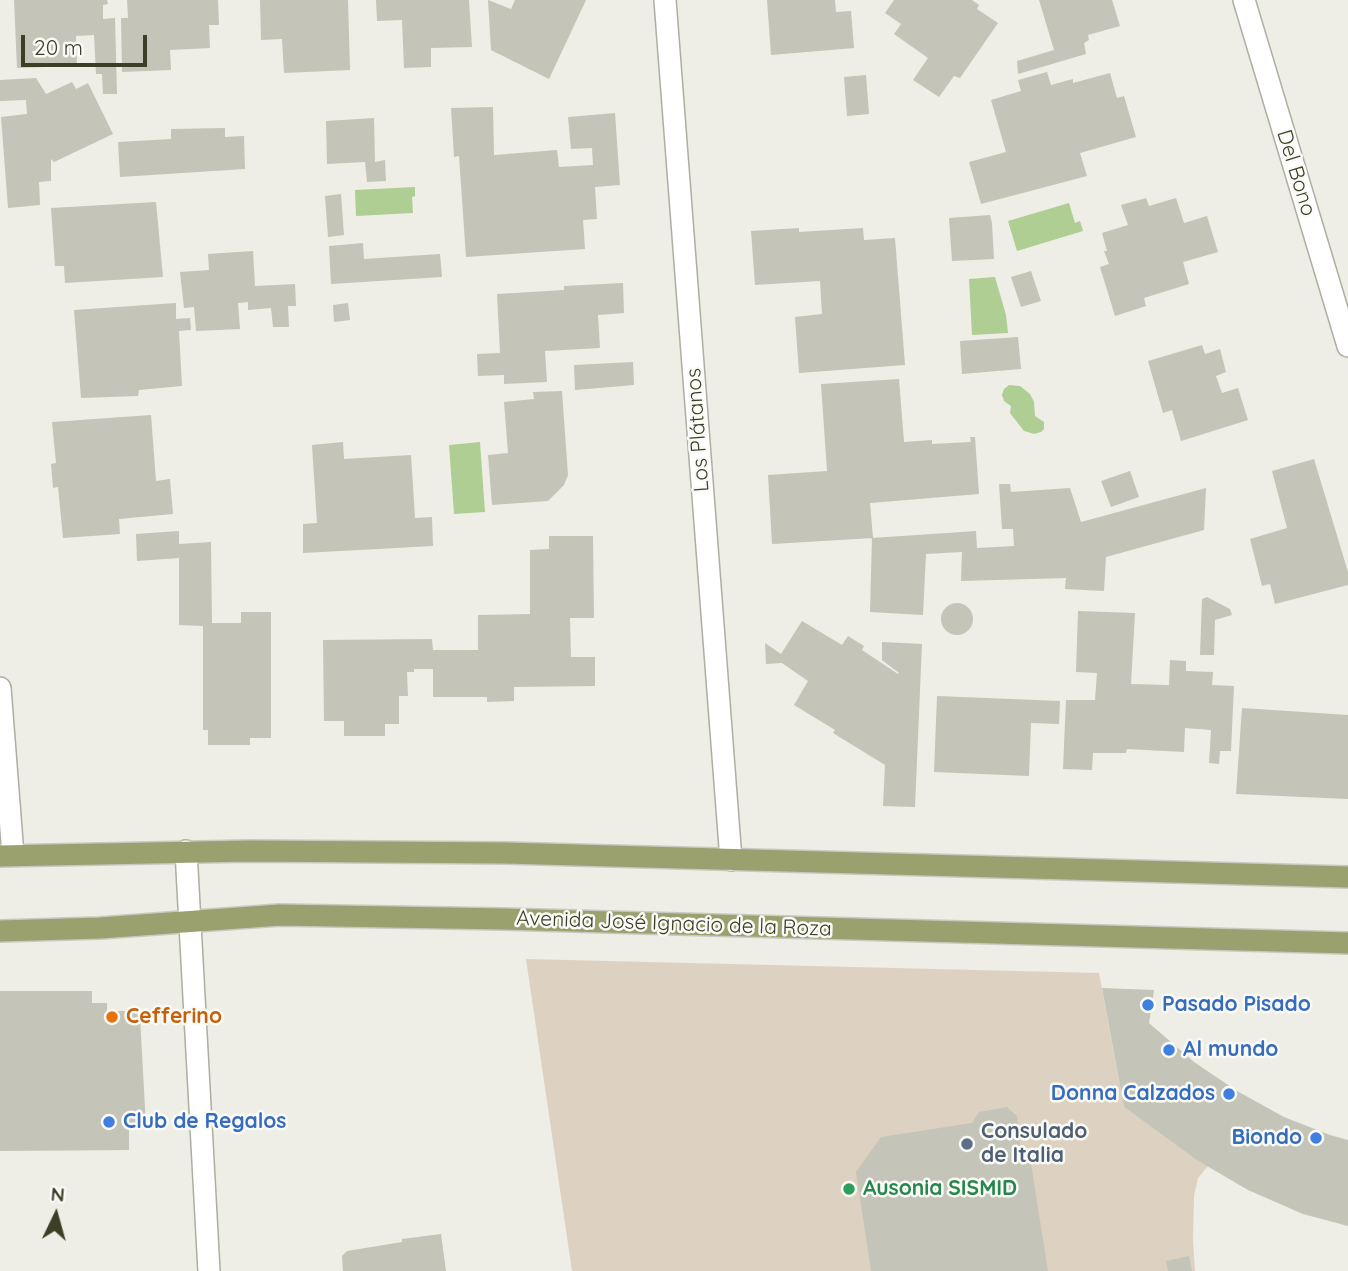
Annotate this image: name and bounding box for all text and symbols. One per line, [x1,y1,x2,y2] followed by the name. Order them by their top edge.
[24,21,150,65] scale bar
[34,34,83,60] text: 20 m
[1271,127,1321,219] street label: Del Bono
[681,367,715,493] street label: Los Plátanos
[516,906,832,942] street label: Avenida José Ignacio de la Roza
[1162,992,1311,1018] place label: Pasado Pisado
[1140,997,1156,1013] marker: Pasado Pisado
[126,1004,222,1030] place label: Cefferino
[104,1009,120,1025] marker: Cefferino
[1183,1037,1278,1063] place label: Al mundo
[1161,1042,1177,1058] marker: Al mundo
[1051,1081,1215,1107] place label: Donna Calzados
[1221,1086,1237,1102] marker: Donna Calzados
[123,1109,286,1135] place label: Club de Regalos
[101,1114,117,1130] marker: Club de Regalos
[981,1119,1087,1169] place label: Consulado de Italia
[1231,1125,1302,1151] place label: Biondo
[1308,1130,1324,1146] marker: Biondo
[959,1136,975,1152] marker: Consulado de Italia
[863,1176,1017,1202] place label: Ausonia SISMID
[21,1180,91,1250] north arrow
[841,1181,857,1197] marker: Ausonia SISMID
[50,1182,66,1207] text: N

